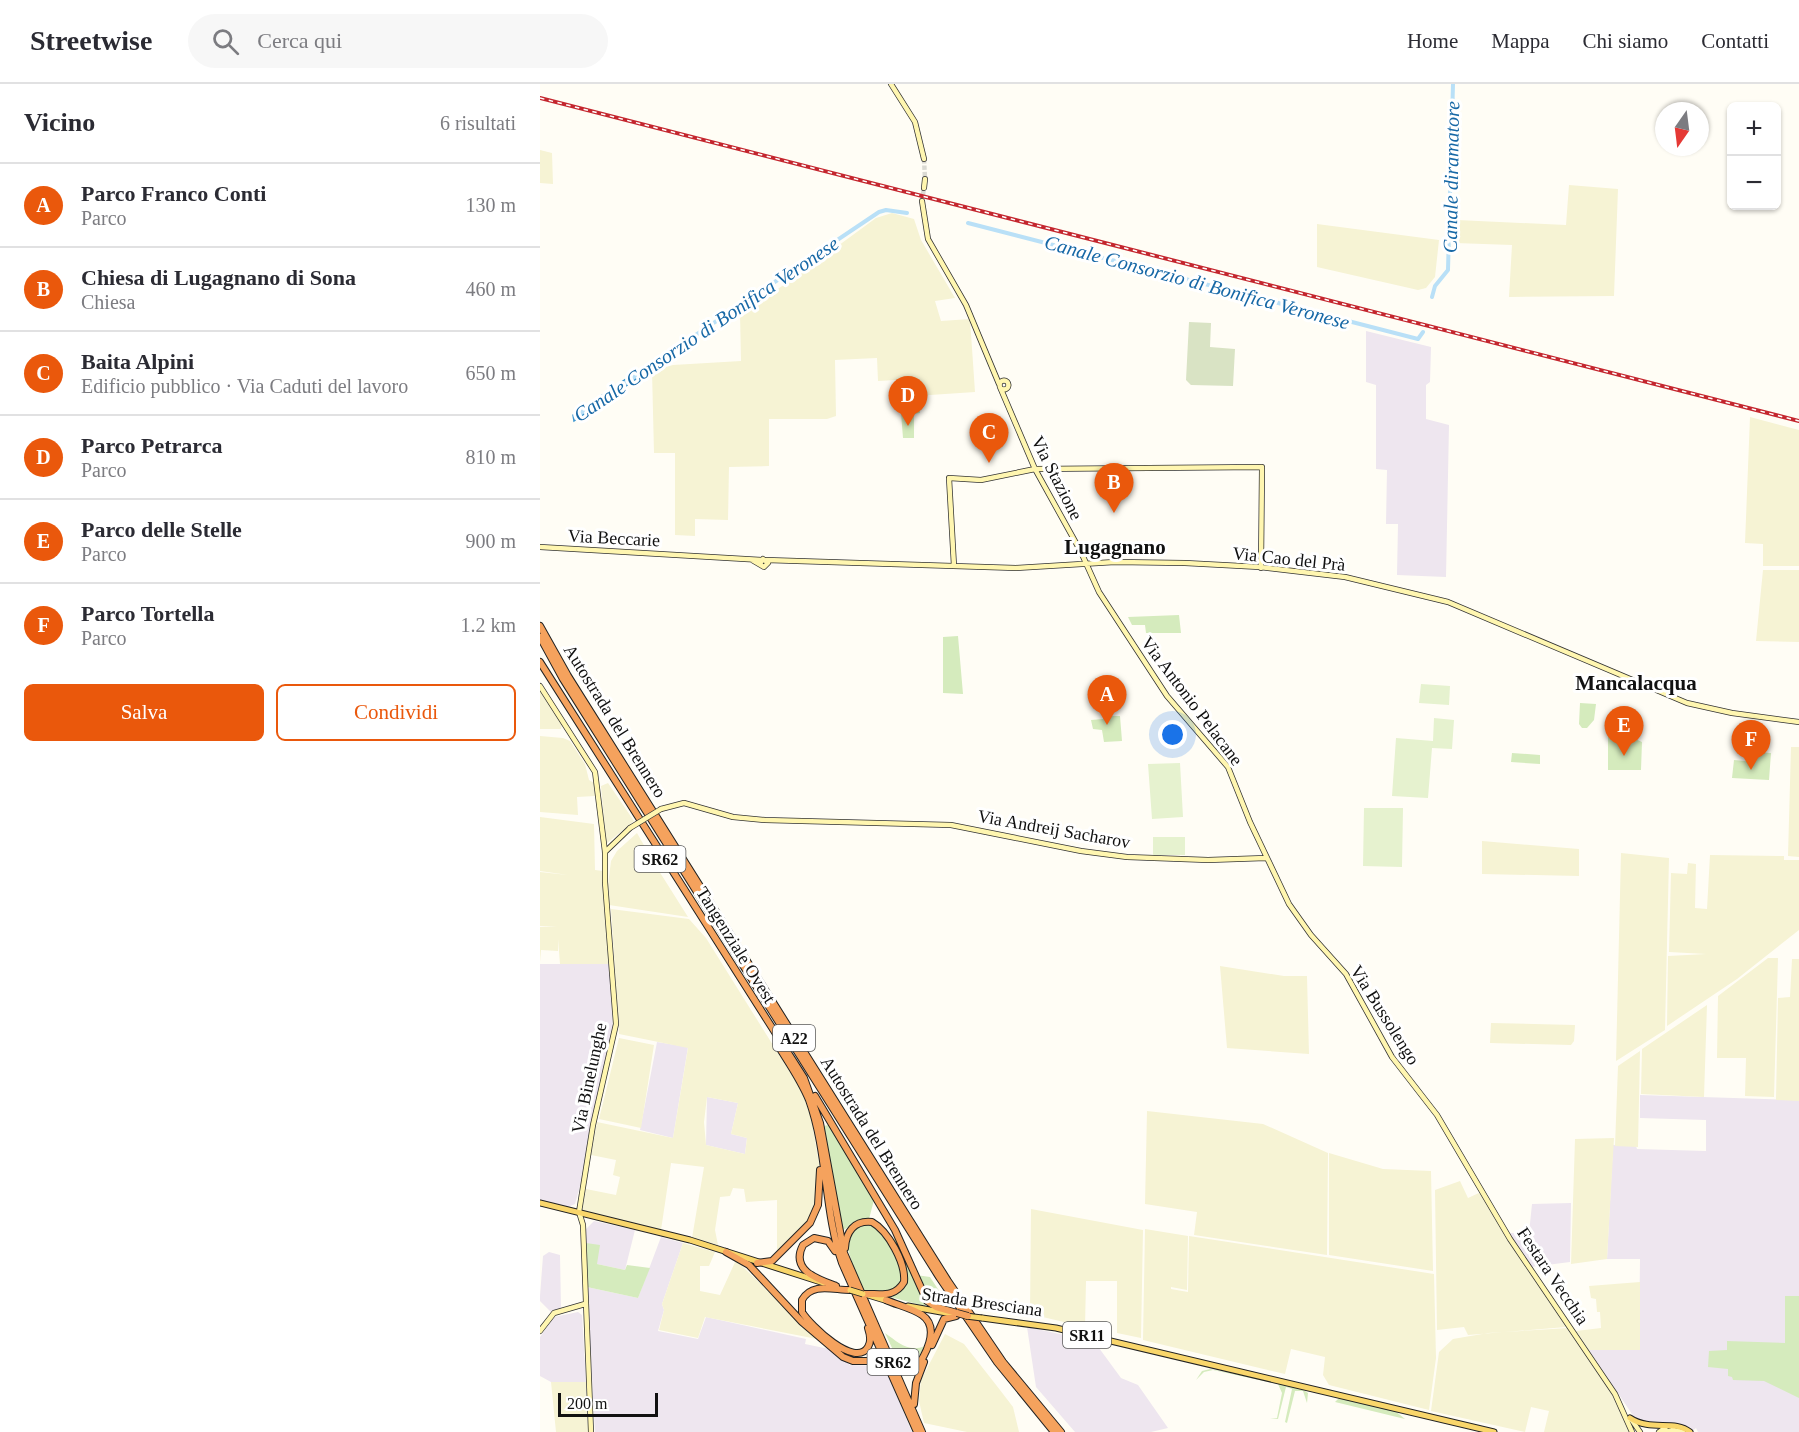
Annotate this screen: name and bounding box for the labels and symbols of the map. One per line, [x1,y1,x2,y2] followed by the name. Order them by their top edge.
[1439,101,1463,253] water label: Canale diramatore
[1655,102,1709,156] north arrow
[1042,231,1352,334] water label: Canale Consorzio di Bonifica Veronese
[569,232,843,427] water label: Canale Consorzio di Bonifica Veronese
[888,376,928,426] pin: D
[970,414,1008,463] pin: C
[1027,433,1087,523] street label: Via Stazione
[1094,464,1134,513] pin: B
[567,526,661,550] street label: Via Beccarie
[1064,535,1166,559] district label: Lugagnano
[1232,543,1346,575] street label: Via Cao del Prà
[1137,633,1247,769] street label: Via Antonio Pelacane
[560,641,670,801] street label: Autostrada del Brennero
[1575,671,1697,695] district label: Mancalacqua
[1088,676,1126,725] pin: A
[1604,706,1644,756] pin: E
[1158,720,1187,749] your location
[1732,720,1770,770] pin: F
[976,806,1132,852] street label: Via Andreij Sacharov
[634,846,686,872] road number: SR62
[692,883,780,1007] street label: Tangenziale Ovest
[1346,962,1424,1068] street label: Via Bussolengo
[568,1021,610,1135] street label: Via Binelunghe
[773,1025,815,1051] road number: A22
[817,1053,927,1213] street label: Autostrada del Brennero
[1513,1224,1593,1328] street label: Festara Vecchia
[920,1284,1044,1320] street label: Strada Bresciana
[1063,1322,1111,1348] road number: SR11
[868,1349,918,1375] road number: SR62
[558,1390,658,1418] scale bar

